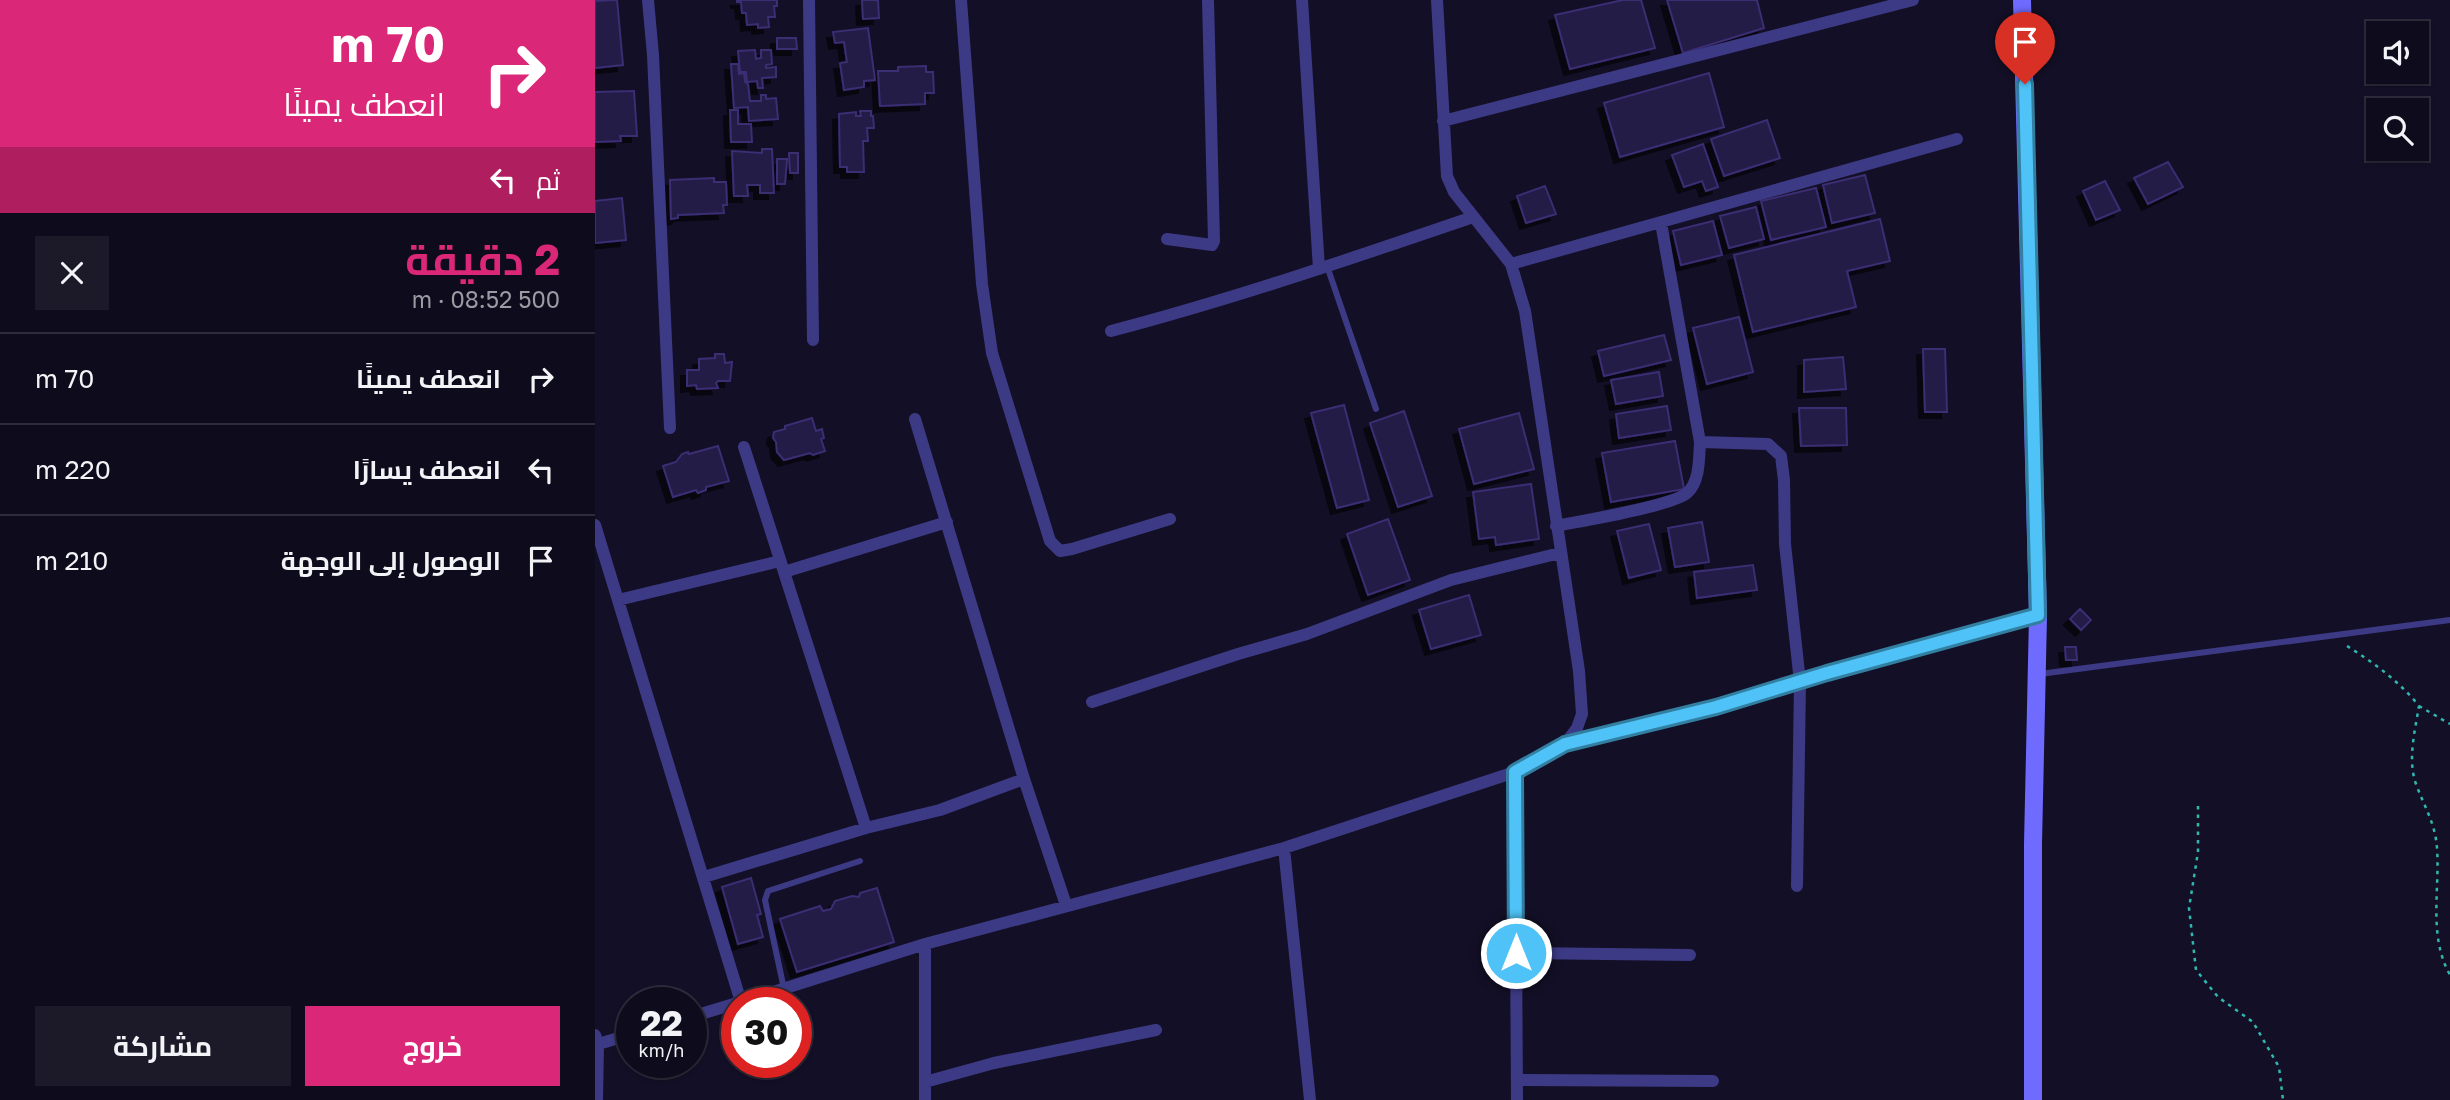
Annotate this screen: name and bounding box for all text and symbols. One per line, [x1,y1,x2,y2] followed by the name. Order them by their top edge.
[1995,12.0,2055,84] pin
[331,14,445,73] text: 70 m
[2366,21,2429,161] map controls
[2366,21,2429,84] button: sound
[2006,23,2044,61] icon: arrive
[469,28,560,119] icon: right
[283,85,445,123] text: انعطف يمينًا
[2366,98,2429,161] button: search
[484,161,522,199] icon: left
[536,165,560,196] text: ثم
[405,234,560,284] text: 2 دقيقة
[35,236,109,310] button: close
[412,285,560,313] text: 500 m · 08:52
[522,360,560,398] icon: right
[35,363,94,394] text: 70 m
[356,363,501,394] text: انعطف يمينًا
[522,451,560,489] icon: left
[35,454,111,485] text: 220 m
[353,454,501,485] text: انعطف يسارًا
[522,542,560,580] icon: arrive
[35,545,108,576] text: 210 m
[281,545,501,576] text: الوصول إلى الوجهة
[1479,916,1553,990] position arrow
[721,987,812,1078] speed limit sign: 30
[640,1002,683,1044] text: 22
[35,1006,291,1086] button: مشاركة
[305,1006,560,1086] button: خروج
[639,1039,684,1061] text: km/h

